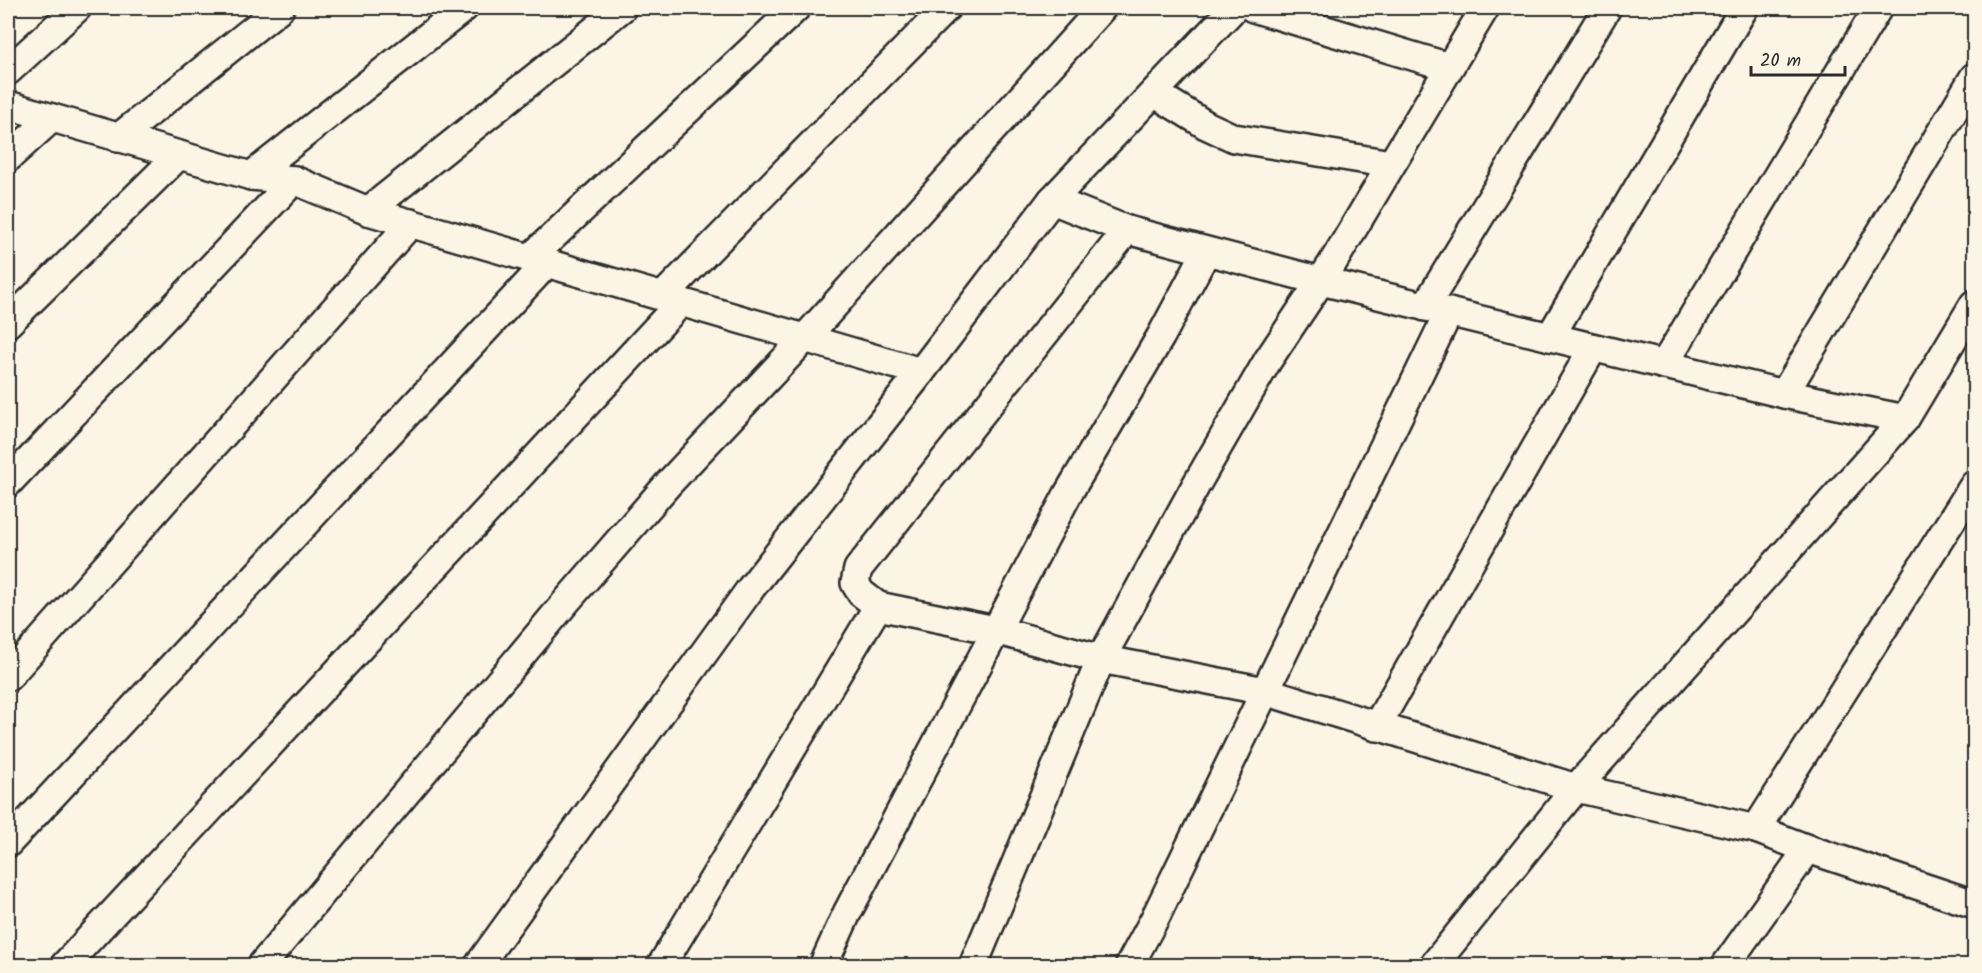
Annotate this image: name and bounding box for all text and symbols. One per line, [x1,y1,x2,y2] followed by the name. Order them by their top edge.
[1751,39,1846,77] scale bar
[1760,47,1801,76] text: 20 m

